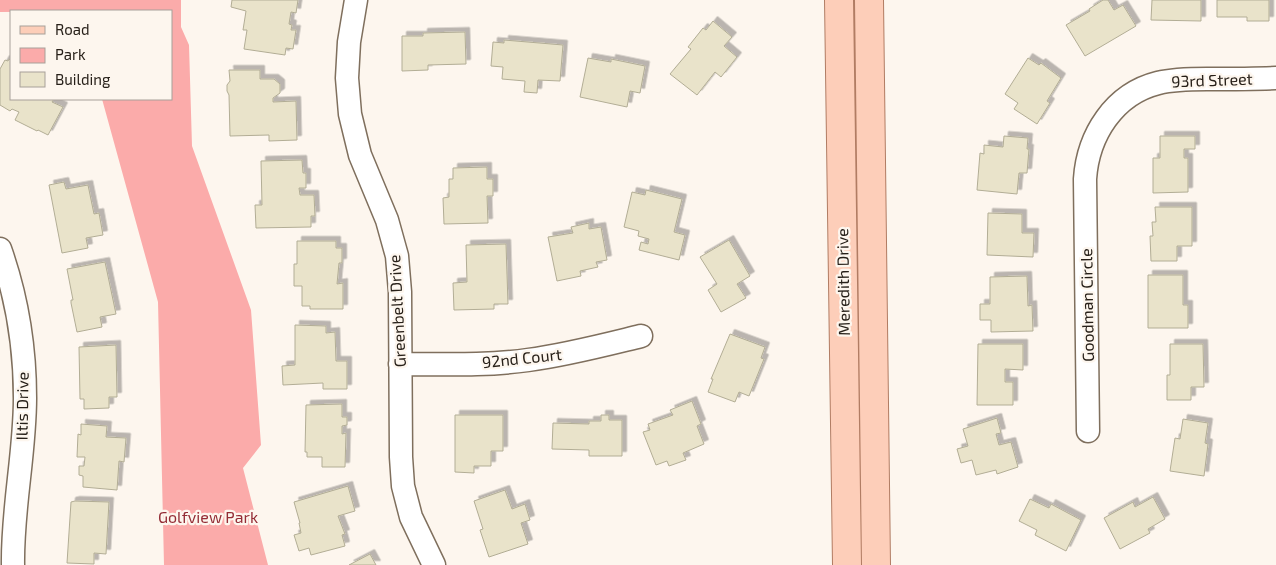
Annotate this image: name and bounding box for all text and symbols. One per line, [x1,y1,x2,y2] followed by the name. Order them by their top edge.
[10,10,172,100] legend
[55,20,90,38] text: Road
[55,45,86,63] text: Park
[1171,69,1253,90] street label: 93rd Street
[55,70,111,88] text: Building
[832,228,853,336] street label: Meredith Drive
[1076,248,1097,362] street label: Goodman Circle
[384,254,409,368] street label: Greenbelt Drive
[481,344,563,371] street label: 92nd Court
[11,372,32,440] street label: Iltis Drive
[158,507,258,526] park label: Golfview Park

